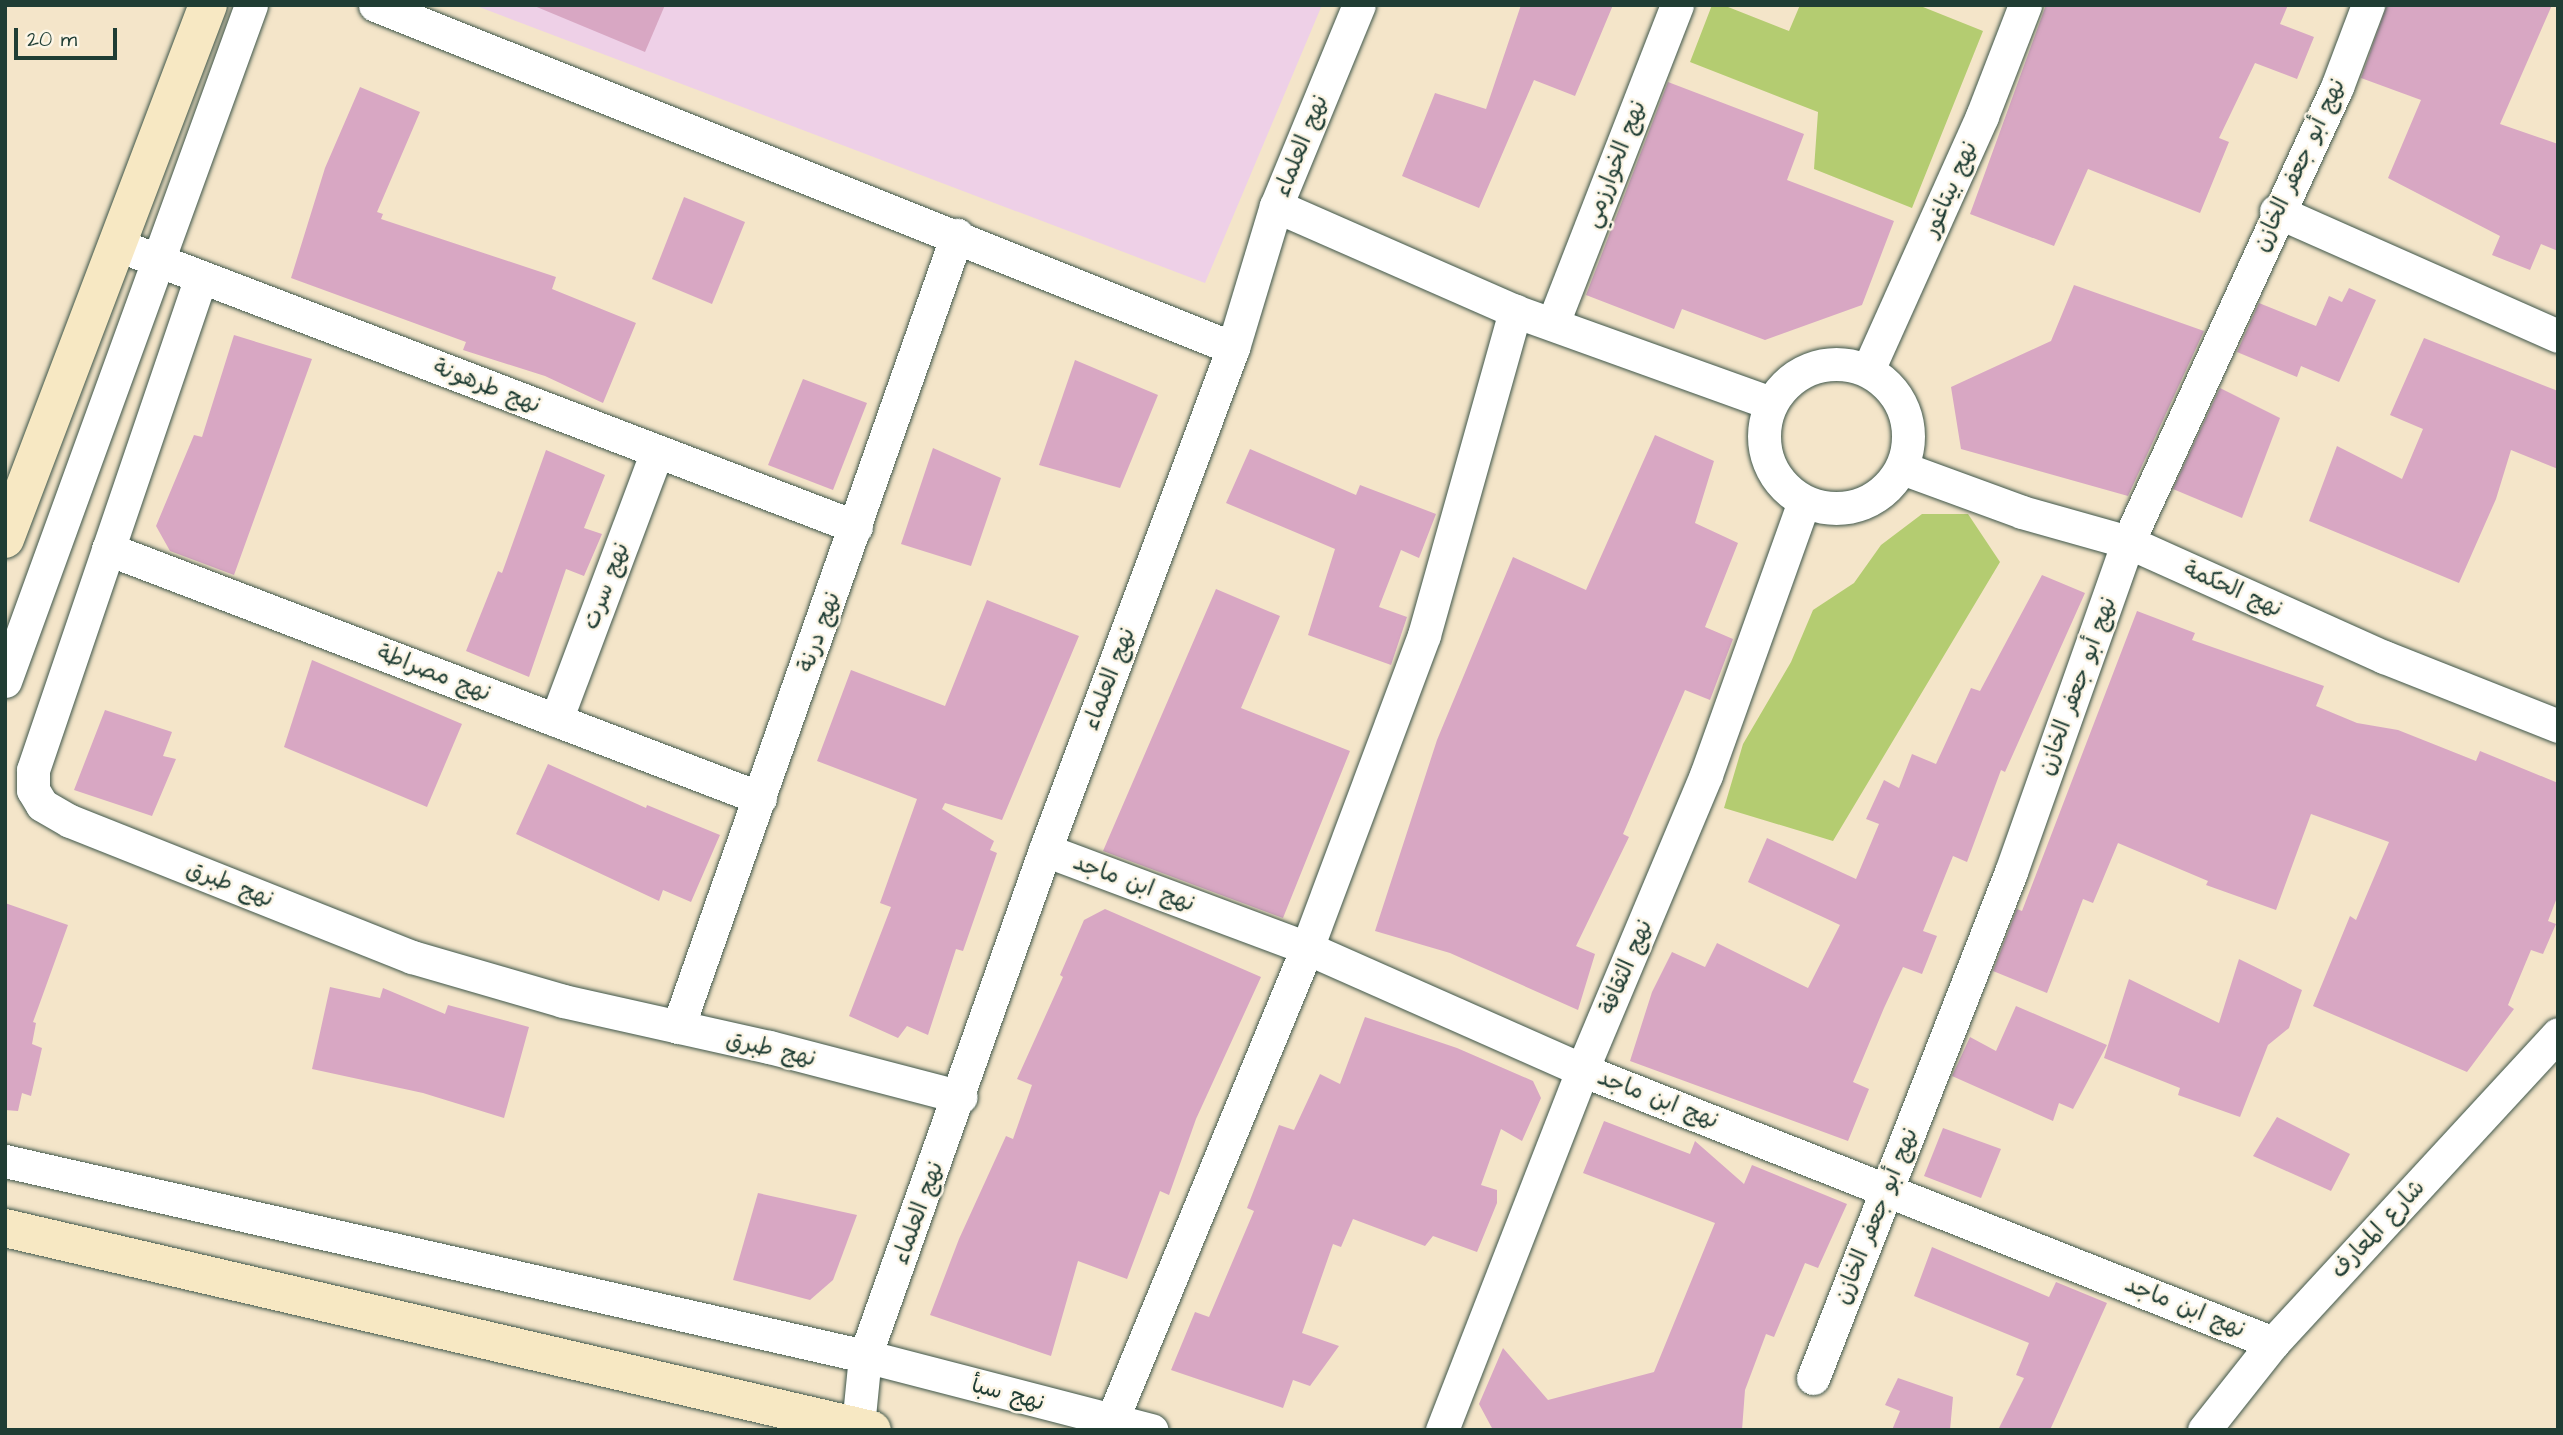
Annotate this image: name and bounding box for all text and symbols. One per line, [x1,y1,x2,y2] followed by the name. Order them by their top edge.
[18,14,121,58] scale bar
[27,25,77,54] text: 20 m
[2247,74,2351,256] street label: نهج أبو جعفر الخازن
[1268,91,1334,201] street label: نهج العلماء
[1578,97,1652,231] street label: نهج الخوارزمي
[1917,137,1983,241] street label: نهج بيتاغور
[429,353,545,419] street label: نهج طرهونة
[577,539,635,633] street label: نهج سرت
[2179,555,2287,623] street label: نهج الحكمة
[792,588,846,676] street label: نهج درنة
[2032,593,2122,779] street label: نهج أبو جعفر الخازن
[1077,624,1141,734] street label: نهج العلماء
[373,639,495,707] street label: نهج مصراطة
[1069,848,1199,918] street label: نهج ابن ماجد
[183,855,277,913] street label: نهج طبرق
[1594,915,1658,1019] street label: نهج الثقافة
[723,1025,819,1073] street label: نهج طبرق
[1594,1063,1722,1135] street label: نهج ابن ماجد
[1828,1124,1924,1308] street label: نهج أبو جعفر الخازن
[887,1158,949,1268] street label: نهج العلماء
[2325,1174,2431,1284] street label: شارع المعارف
[2121,1270,2249,1344] street label: نهج ابن ماجد
[969,1371,1047,1417] street label: نهج سبأ

